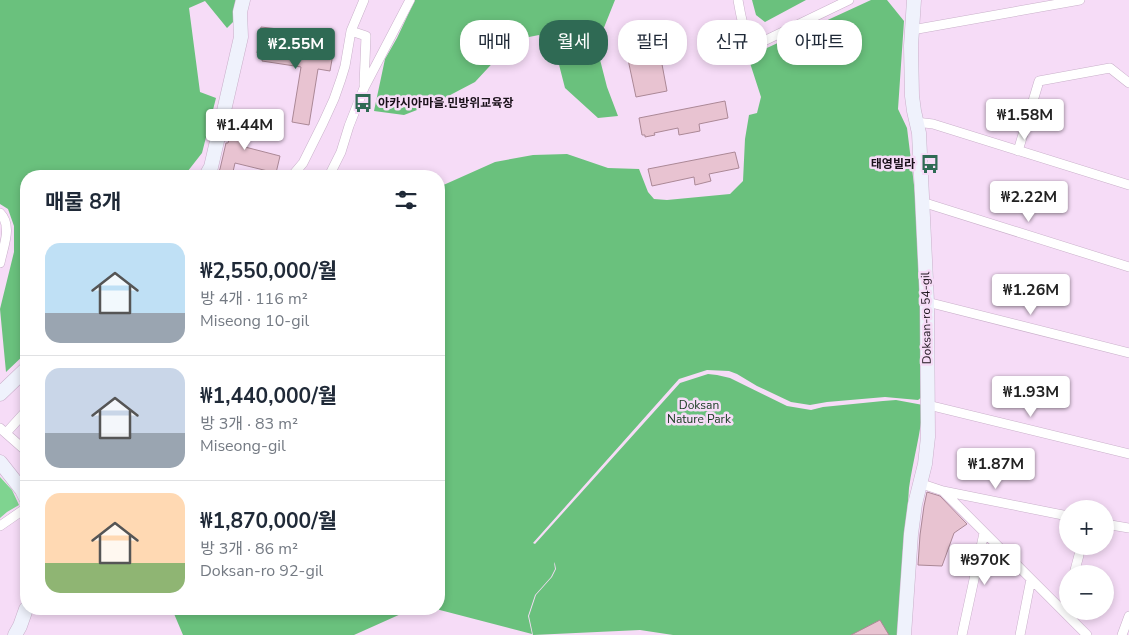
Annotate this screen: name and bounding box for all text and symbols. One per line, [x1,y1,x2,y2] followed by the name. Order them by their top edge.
[460,20,529,65] chip: 매매
[539,20,608,65] chip: 월세
[618,20,687,65] chip: 필터
[697,20,767,65] chip: 신규
[777,20,862,65] chip: 아파트
[255,28,337,70] pin: ₩2.55M
[268,33,324,55] text: ₩2.55M
[352,92,374,114] bus stop icon: 아카시아마을.민방위교육장
[378,95,513,111] place label: 아카시아마을.민방위교육장
[984,98,1066,141] pin: ₩1.58M
[997,104,1053,126] text: ₩1.58M
[204,108,286,151] pin: ₩1.44M
[217,114,273,136] text: ₩1.44M
[919,153,941,175] bus stop icon: 태영빌라
[871,156,915,172] place label: 태영빌라
[988,180,1070,223] pin: ₩2.22M
[392,186,420,214] icon: filters
[1001,186,1057,208] text: ₩2.22M
[45,188,121,216] text: 매물 8개
[200,257,337,285] text: ₩2,550,000/월
[85,263,145,323] icon: home
[917,271,935,364] street label: Doksan-ro 54-gil
[990,274,1072,316] pin: ₩1.26M
[1003,279,1059,301] text: ₩1.26M
[200,288,308,310] text: 방 4개 · 116 m²
[200,310,309,332] text: Miseong 10-gil
[990,376,1072,418] pin: ₩1.93M
[1003,381,1059,403] text: ₩1.93M
[200,382,337,410] text: ₩1,440,000/월
[85,388,145,448] icon: home
[667,397,732,427] park label: Doksan Nature Park
[200,413,298,435] text: 방 3개 · 83 m²
[200,435,286,457] text: Miseong-gil
[955,448,1037,490] pin: ₩1.87M
[968,453,1024,475] text: ₩1.87M
[1059,500,1114,620] map controls
[1059,500,1114,555] button: +
[200,507,337,535] text: ₩1,870,000/월
[85,513,145,573] icon: home
[200,538,298,560] text: 방 3개 · 86 m²
[950,544,1020,586] pin: ₩970K
[960,549,1010,571] text: ₩970K
[200,560,323,582] text: Doksan-ro 92-gil
[1059,565,1114,620] button: −

